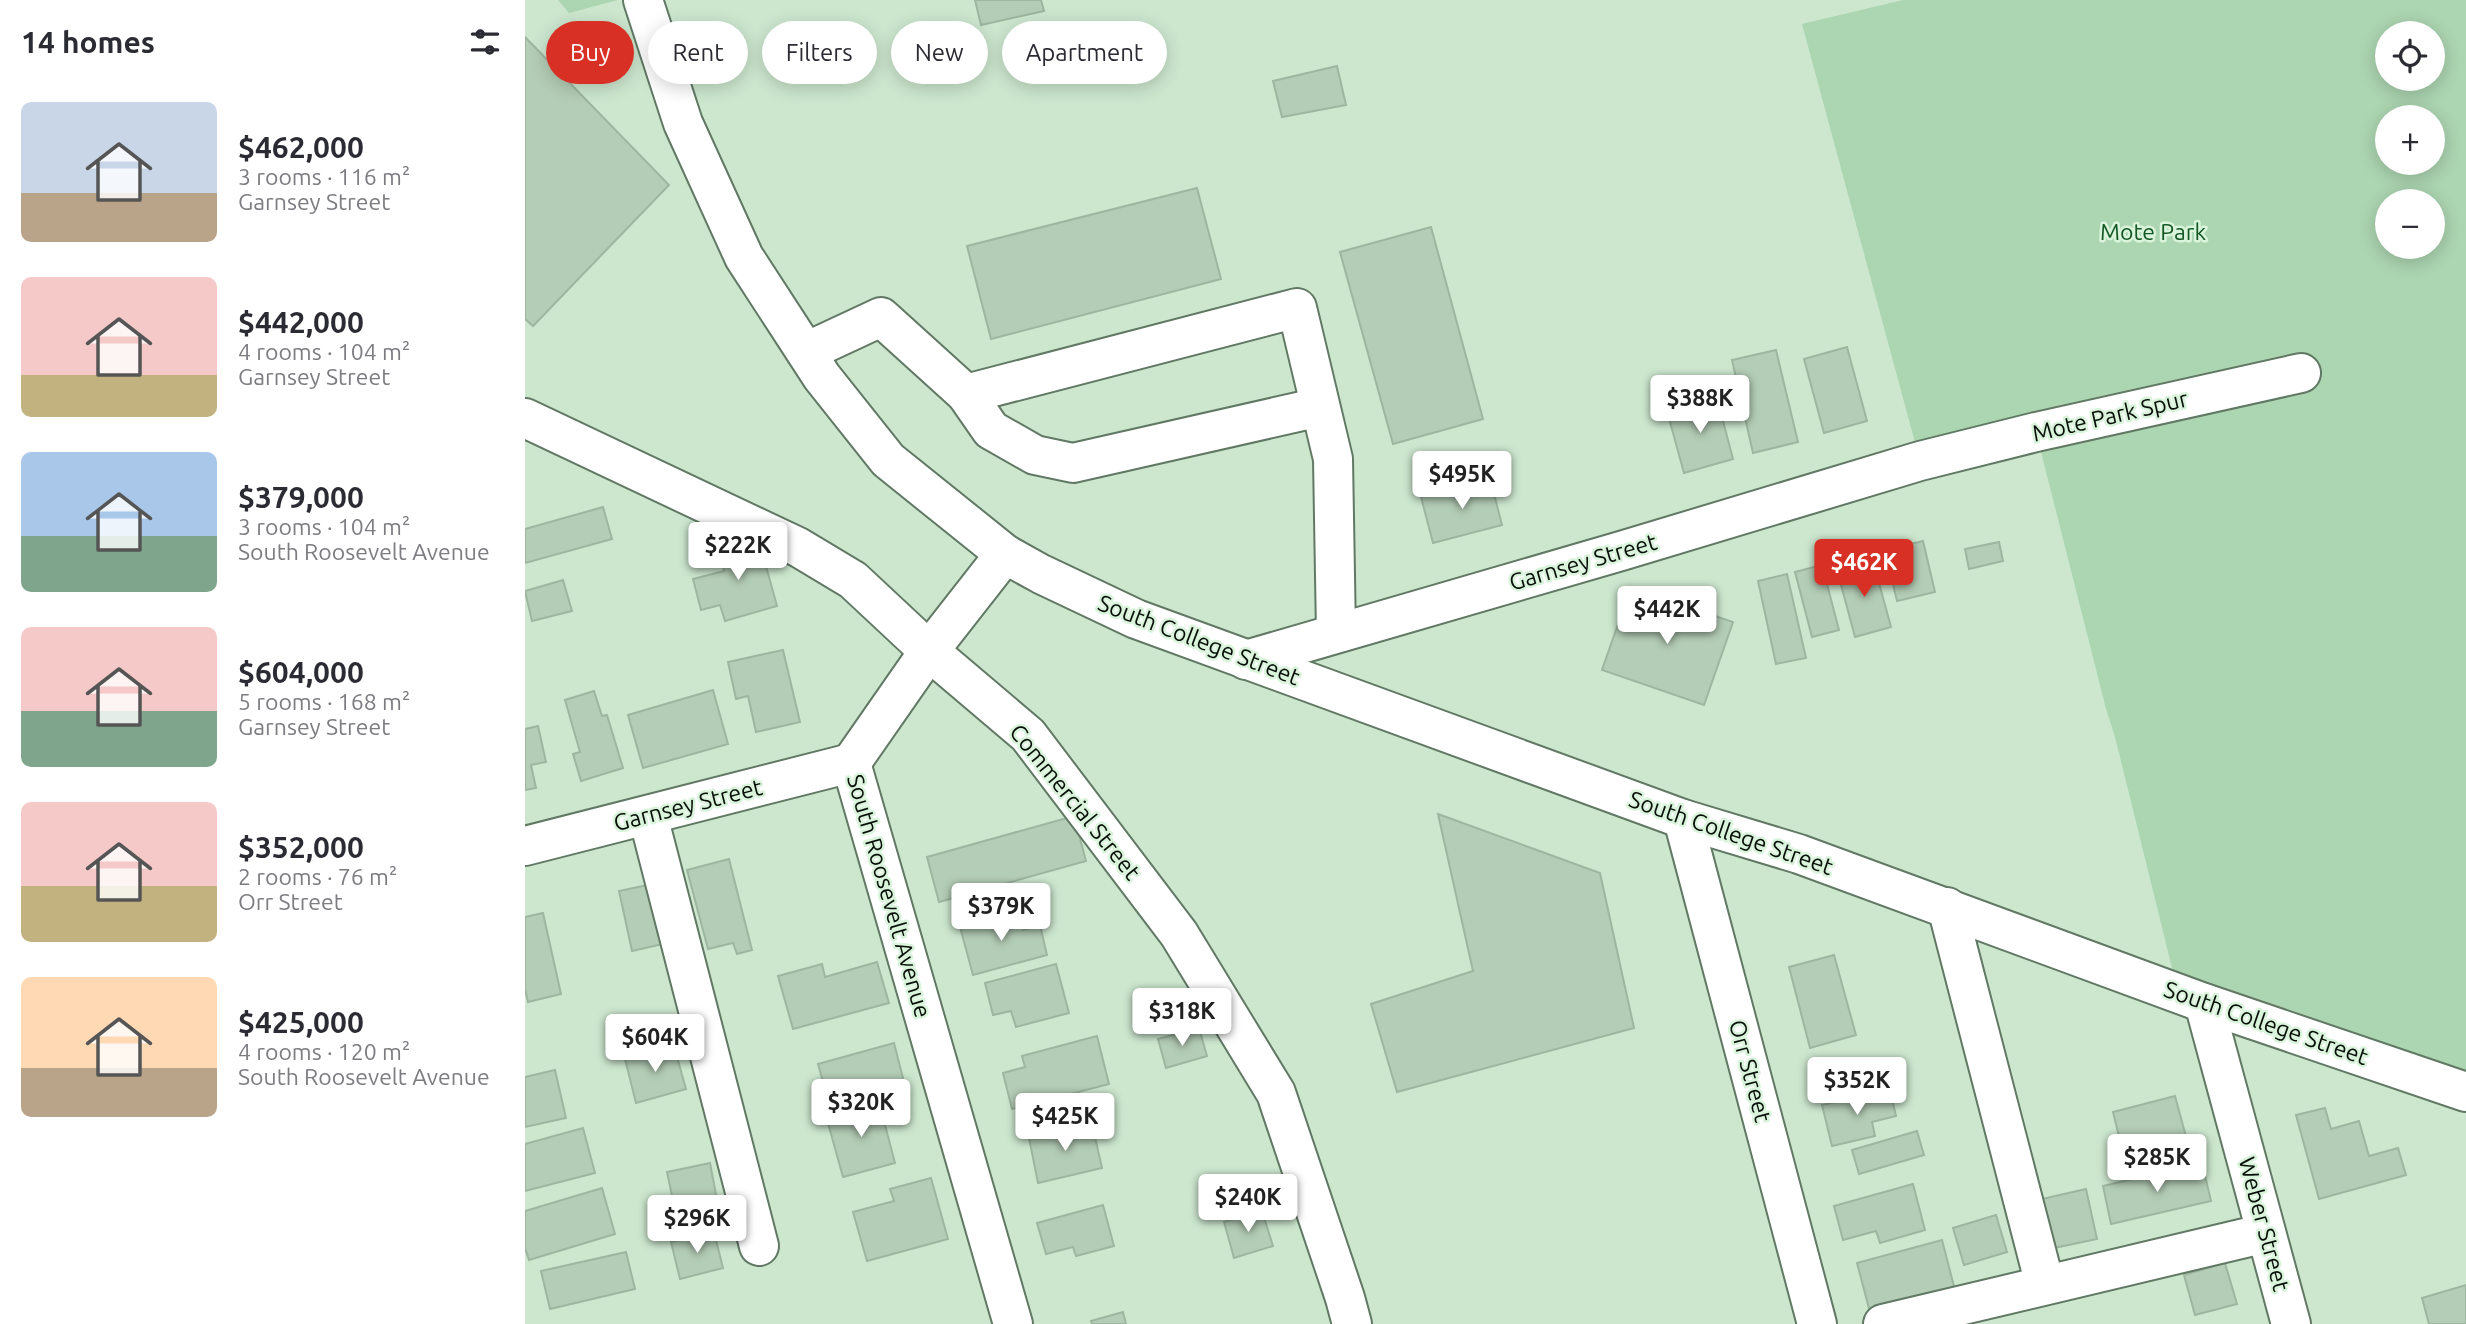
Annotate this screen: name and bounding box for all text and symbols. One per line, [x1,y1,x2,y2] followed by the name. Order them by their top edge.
[546,21,634,84] chip: Buy
[648,21,748,84] chip: Rent
[762,21,877,84] chip: Filters
[891,21,988,84] chip: New
[1002,21,1167,84] chip: Apartment
[2375,21,2445,259] map controls
[2375,21,2445,91] button: locate
[466,23,504,61] icon: filters
[21,25,155,59] text: 14 homes
[2375,105,2445,175] button: +
[77,130,161,214] icon: home
[238,130,364,164] text: $462,000
[238,164,410,189] text: 3 rooms · 116 m²
[238,189,390,214] text: Garnsey Street
[2375,189,2445,259] button: −
[2100,219,2206,244] park label: Mote Park
[77,305,161,389] icon: home
[238,305,364,339] text: $442,000
[238,339,410,364] text: 4 rooms · 104 m²
[238,364,390,389] text: Garnsey Street
[1651,376,1749,435] pin: $388K
[1666,385,1734,410] text: $388K
[2030,385,2190,446] street label: Mote Park Spur
[1413,452,1511,511] pin: $495K
[1428,461,1496,486] text: $495K
[77,480,161,564] icon: home
[238,480,364,514] text: $379,000
[238,514,410,539] text: 3 rooms · 104 m²
[689,522,787,582] pin: $222K
[1506,529,1659,595] street label: Garnsey Street
[704,532,772,557] text: $222K
[238,539,490,564] text: South Roosevelt Avenue
[1815,540,1913,599] pin: $462K
[1830,549,1898,574] text: $462K
[1618,586,1716,646] pin: $442K
[1095,590,1303,690] street label: South College Street
[1633,596,1701,621] text: $442K
[77,655,161,739] icon: home
[238,655,364,689] text: $604,000
[238,689,410,714] text: 5 rooms · 168 m²
[238,714,390,739] text: Garnsey Street
[1005,719,1146,884] street label: Commercial Street
[843,771,936,1020] street label: South Roosevelt Avenue
[611,774,765,835] street label: Garnsey Street
[1626,786,1836,879] street label: South College Street
[77,830,161,914] icon: home
[238,830,364,864] text: $352,000
[238,864,397,889] text: 2 rooms · 76 m²
[952,884,1050,943] pin: $379K
[238,889,343,914] text: Orr Street
[967,893,1035,918] text: $379K
[2161,976,2371,1069] street label: South College Street
[1133,988,1231,1048] pin: $318K
[1148,998,1216,1023] text: $318K
[77,1005,161,1089] icon: home
[238,1005,364,1039] text: $425,000
[606,1014,704,1074] pin: $604K
[1725,1017,1776,1125] street label: Orr Street
[621,1024,689,1049] text: $604K
[238,1039,410,1064] text: 4 rooms · 120 m²
[1808,1058,1906,1117] pin: $352K
[238,1064,490,1089] text: South Roosevelt Avenue
[1823,1067,1891,1092] text: $352K
[812,1080,910,1139] pin: $320K
[827,1089,895,1114] text: $320K
[1016,1094,1114,1153] pin: $425K
[1031,1103,1099,1128] text: $425K
[2108,1134,2206,1194] pin: $285K
[2123,1144,2191,1169] text: $285K
[2235,1154,2294,1294] street label: Weber Street
[1199,1174,1297,1234] pin: $240K
[1214,1184,1282,1209] text: $240K
[648,1196,746,1255] pin: $296K
[663,1205,731,1230] text: $296K

